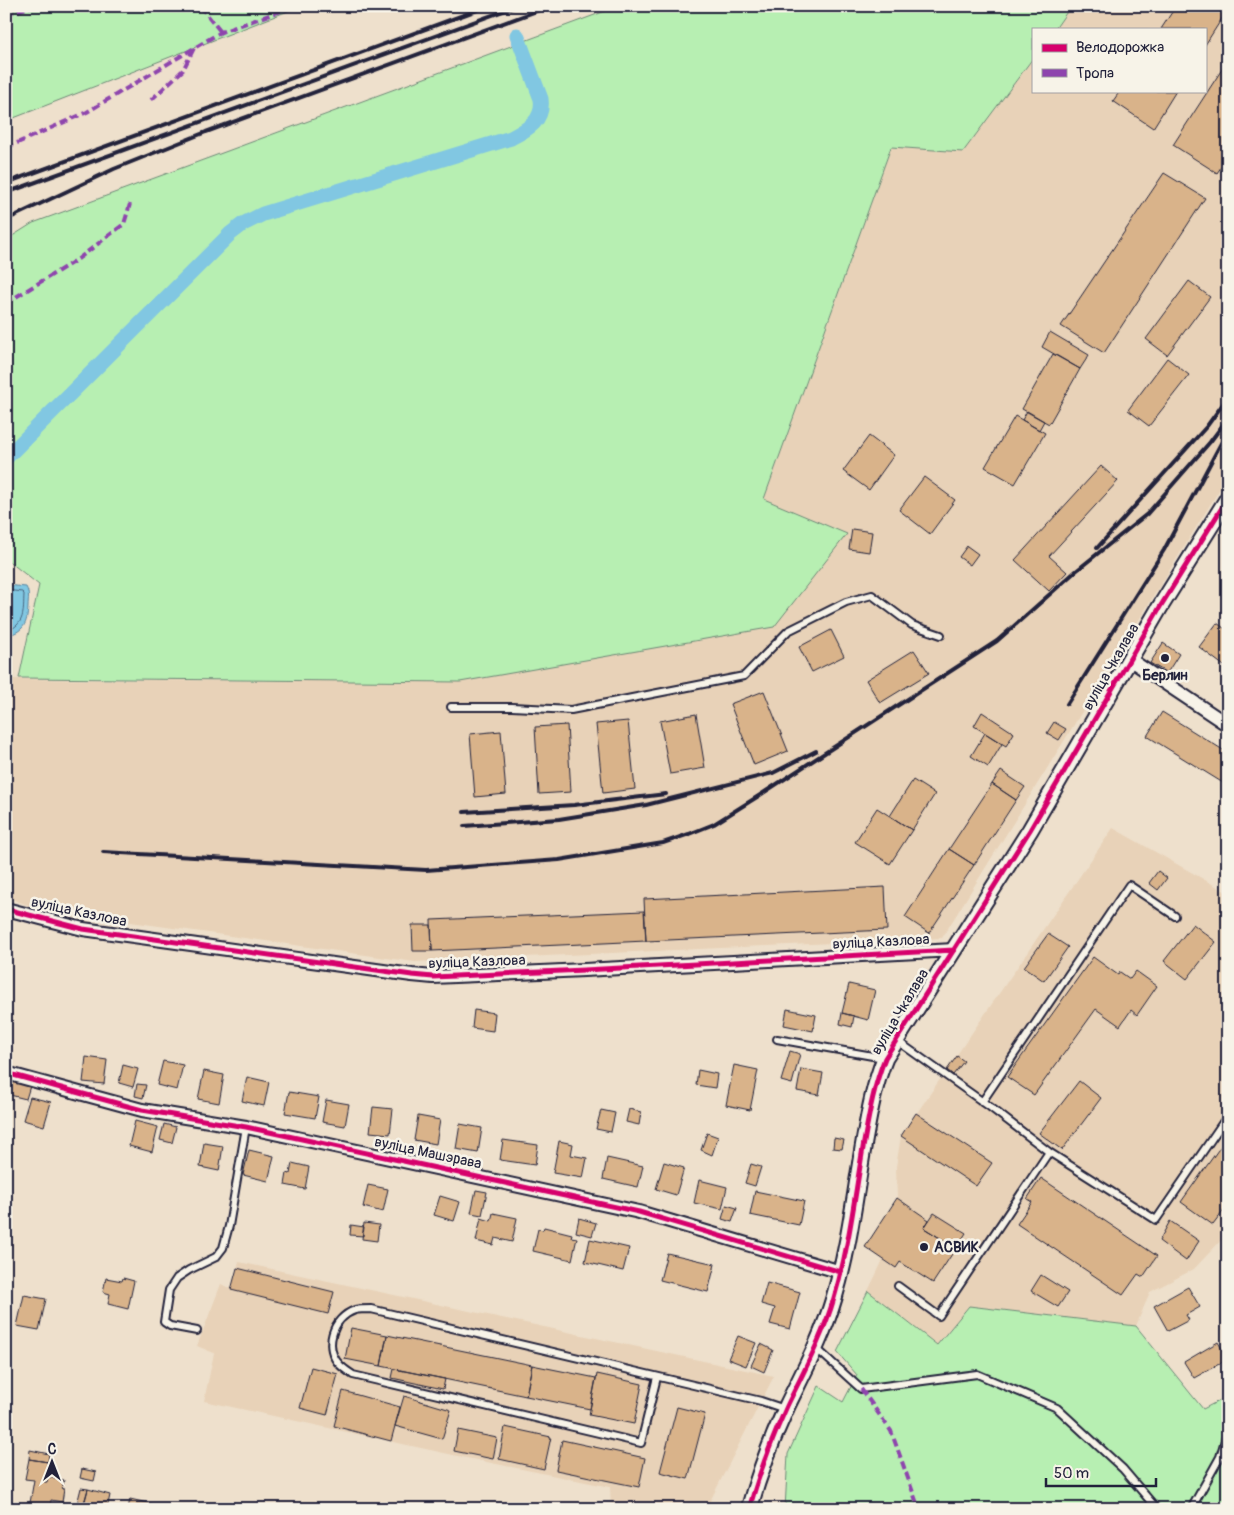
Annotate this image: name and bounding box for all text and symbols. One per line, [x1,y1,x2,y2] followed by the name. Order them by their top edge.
[1032,28,1206,92] legend
[1076,38,1164,57] text: Велодорожка
[1076,64,1114,83] text: Тропа
[1079,620,1143,714] street label: вуліца Чкалава
[1159,652,1171,664] marker: Берлин
[1142,666,1188,685] place label: Берлин
[30,893,128,931] street label: вуліца Казлова
[832,930,930,954] street label: вуліца Казлова
[428,951,526,973] street label: вуліца Казлова
[867,966,933,1058] street label: вуліца Чкалава
[373,1132,483,1174] street label: вуліца Машэрава
[934,1238,979,1257] place label: АСВИК
[918,1241,930,1253] marker: АСВИК
[28,1438,78,1488] north arrow
[48,1441,57,1458] text: С
[1046,1455,1156,1487] scale bar
[1054,1464,1089,1483] text: 50 m

